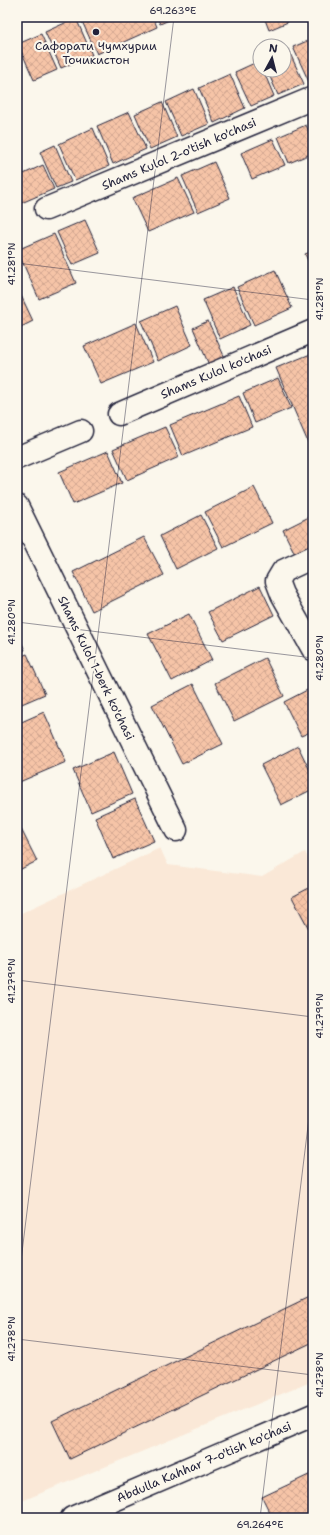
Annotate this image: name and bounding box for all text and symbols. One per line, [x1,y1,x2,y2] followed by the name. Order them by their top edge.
[150,4,196,17] text: 69.263°E
[91,27,101,37] marker: Сафорати Чумхурии Точикистон
[35,38,157,68] place label: Сафорати Чумхурии Точикистон
[252,38,292,78] north arrow
[268,41,279,57] text: N
[99,114,259,194] street label: Shams Kulol 2-o'tish ko'chasi
[5,243,18,285] text: 41.281°N
[313,278,326,320] text: 41.281°N
[158,341,274,403] street label: Shams Kulol ko'chasi
[54,593,138,743] street label: Shams Kulol 1-berk ko'chasi
[5,599,18,645] text: 41.280°N
[313,635,326,681] text: 41.280°N
[5,958,18,1004] text: 41.279°N
[313,993,326,1039] text: 41.279°N
[5,1316,18,1362] text: 41.278°N
[313,1352,326,1398] text: 41.278°N
[114,1418,294,1506] street label: Abdulla Kahhar 7-o'tish ko'chasi
[236,1518,284,1531] text: 69.264°E

